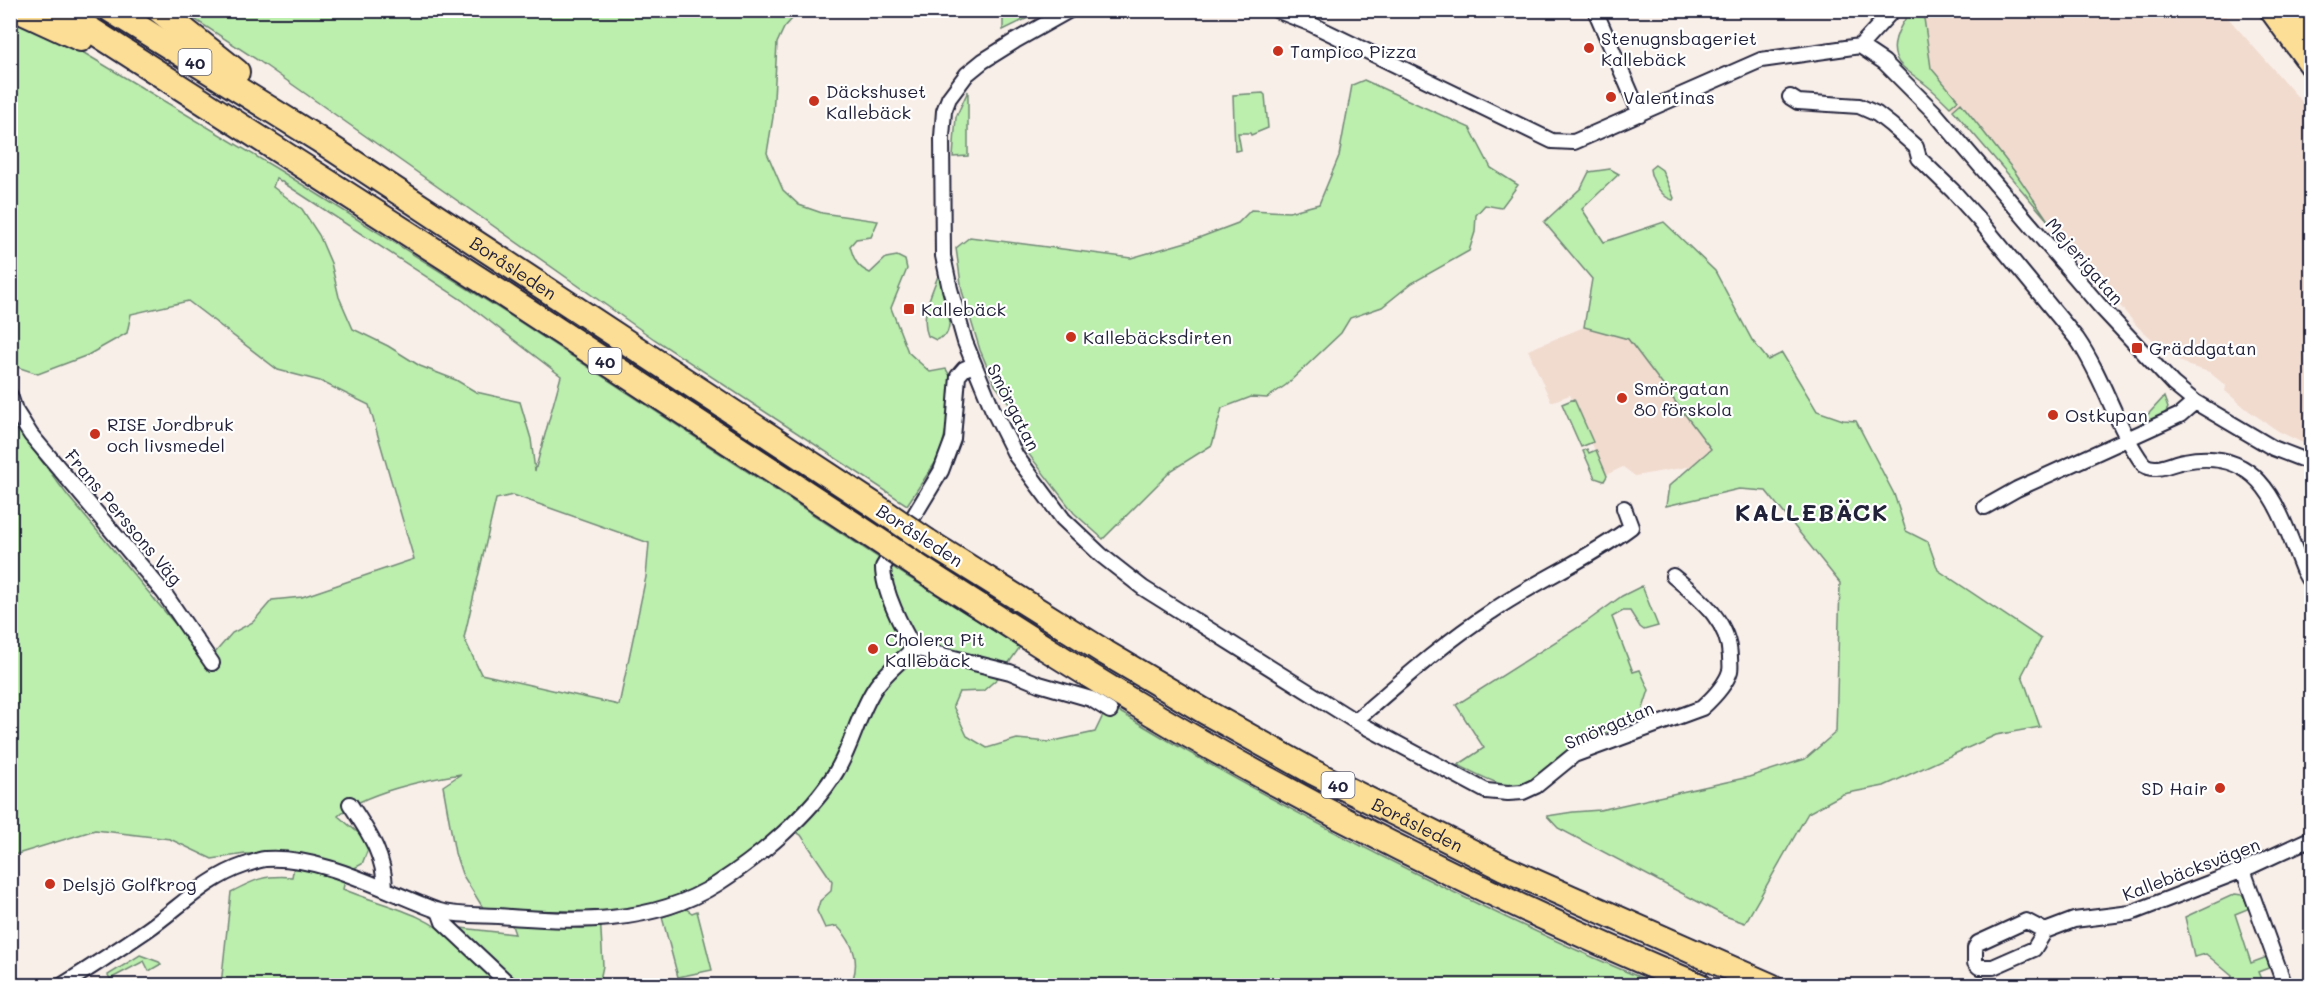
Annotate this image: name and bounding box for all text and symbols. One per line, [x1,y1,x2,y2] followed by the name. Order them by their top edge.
[1601,26,1757,71] place label: Stenugnsbageriet Kallebäck
[1290,39,1417,63] place label: Tampico Pizza
[1582,41,1596,55] marker: Stenugnsbageriet Kallebäck
[1271,44,1285,58] marker: Tampico Pizza
[178,49,212,75] road number: 40
[826,79,926,124] place label: Däckshuset Kallebäck
[1623,85,1715,109] place label: Valentinas
[1604,90,1618,104] marker: Valentinas
[807,94,821,108] marker: Däckshuset Kallebäck
[2041,212,2129,310] street label: Mejerigatan
[466,230,562,305] street label: Boråsleden
[921,297,1006,321] place label: Kallebäck
[902,302,916,316] marker: Kallebäck
[1083,325,1232,349] place label: Kallebäcksdirten
[1064,330,1078,344] marker: Kallebäcksdirten
[2149,336,2256,360] place label: Gräddgatan
[2130,341,2144,355] marker: Gräddgatan
[588,348,622,374] road number: 40
[982,359,1046,455] street label: Smörgatan
[1634,376,1732,421] place label: Smörgatan 80 förskola
[1615,391,1629,405] marker: Smörgatan 80 förskola
[2065,403,2148,427] place label: Ostkupan
[2046,408,2060,422] marker: Ostkupan
[107,412,234,457] place label: RISE Jordbruk och livsmedel
[88,427,102,441] marker: RISE Jordbruk och livsmedel
[60,444,188,590] street label: Frans Perssons Väg
[1735,496,1889,527] district label: KALLEBÄCK
[872,498,968,572] street label: Boråsleden
[885,627,985,672] place label: Cholera Pit Kallebäck
[866,642,880,656] marker: Cholera Pit Kallebäck
[1561,695,1657,755] street label: Smörgatan
[1322,772,1354,798] road number: 40
[2141,776,2208,800] place label: SD Hair
[2213,781,2227,795] marker: SD Hair
[1368,792,1467,858] street label: Boråsleden
[2119,832,2263,906] street label: Kallebäcksvägen
[62,872,197,896] place label: Delsjö Golfkrog
[43,877,57,891] marker: Delsjö Golfkrog

